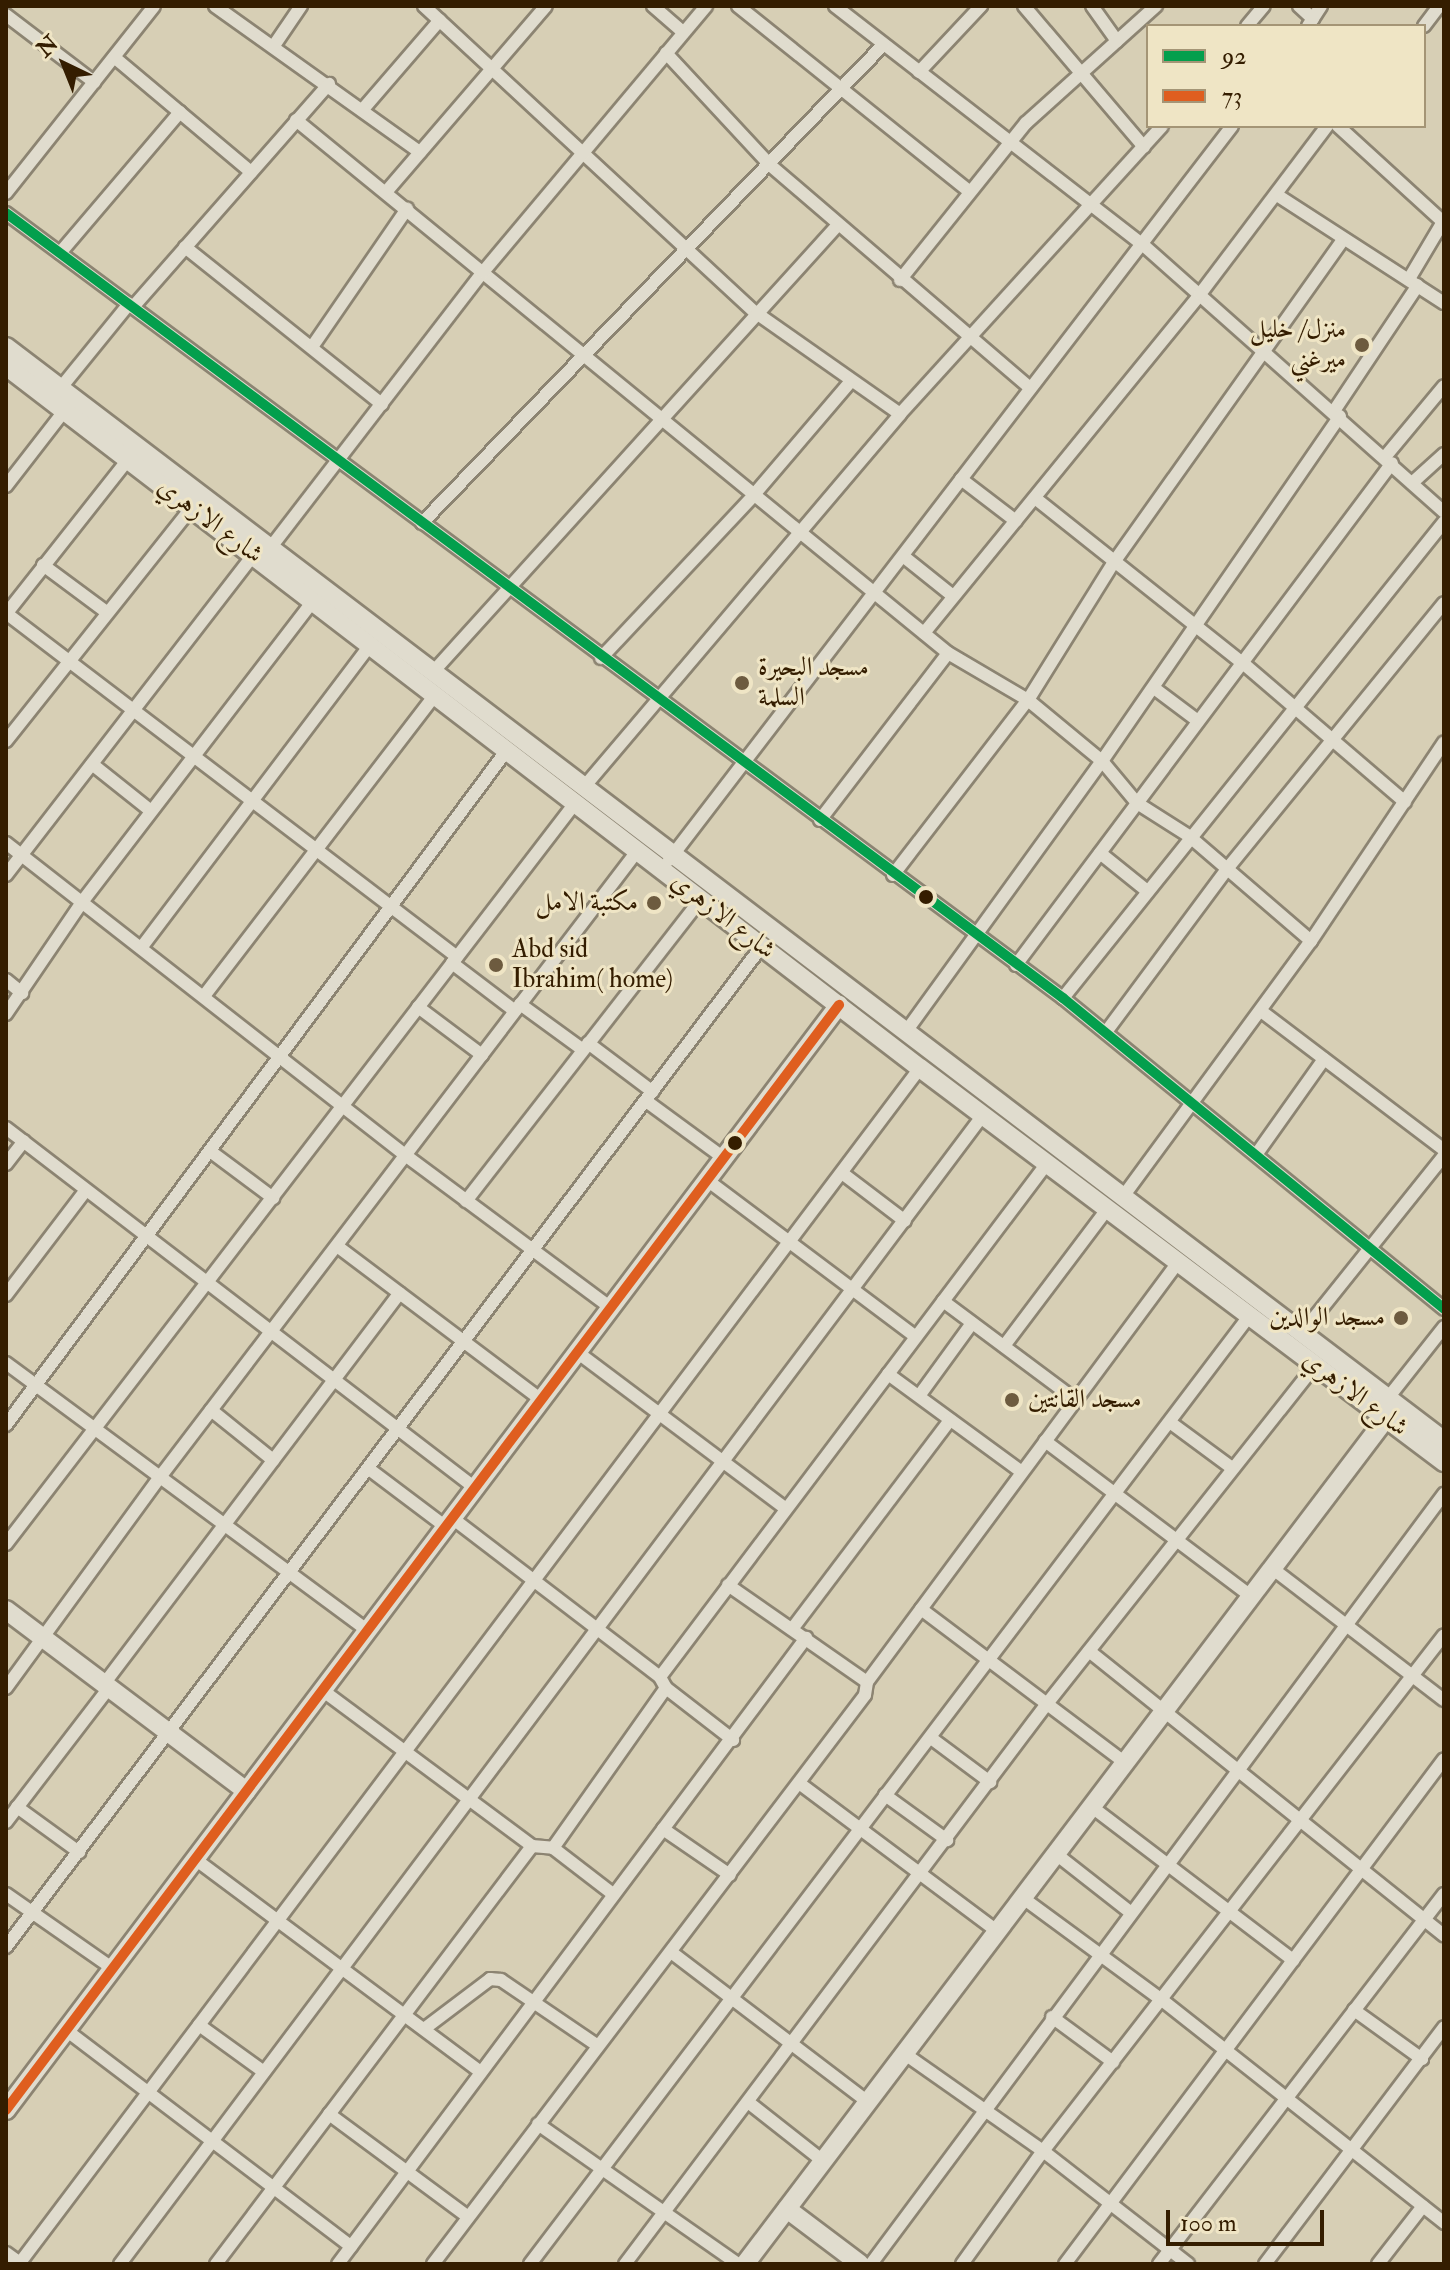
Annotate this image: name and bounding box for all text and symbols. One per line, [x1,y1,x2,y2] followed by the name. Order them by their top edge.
[24,24,104,104] north arrow
[1146,24,1426,128] legend
[31,29,64,63] text: N
[1222,41,1246,72] text: 92
[1222,81,1242,112] text: 73
[1250,314,1346,376] place label: منزل/ خليل ميرغني
[1353,336,1371,354] marker: منزل/ خليل ميرغني
[151,471,269,571] street label: شارع الازهري
[758,652,869,714] place label: مسجد البحيرة السلمة
[733,674,751,692] marker: مسجد البحيرة السلمة
[665,866,781,966] street label: شارع الازهري
[535,887,638,919] place label: مكتبة الامل
[918,889,934,905] unlabelled marker
[645,894,663,912] marker: مكتبة الامل
[512,934,673,996] place label: Abd sid Ibrahim( home)
[487,956,505,974] marker: Abd sid Ibrahim( home)
[727,1135,743,1151] unlabelled marker
[1269,1302,1385,1334] place label: مسجد الوالدين
[1392,1309,1410,1327] marker: مسجد الوالدين
[1296,1344,1414,1444] street label: شارع الازهري
[1028,1384,1142,1416] place label: مسجد القانتين
[1003,1391,1021,1409] marker: مسجد القانتين
[1170,2194,1328,2244] scale bar
[1180,2208,1237,2239] text: 100 m

